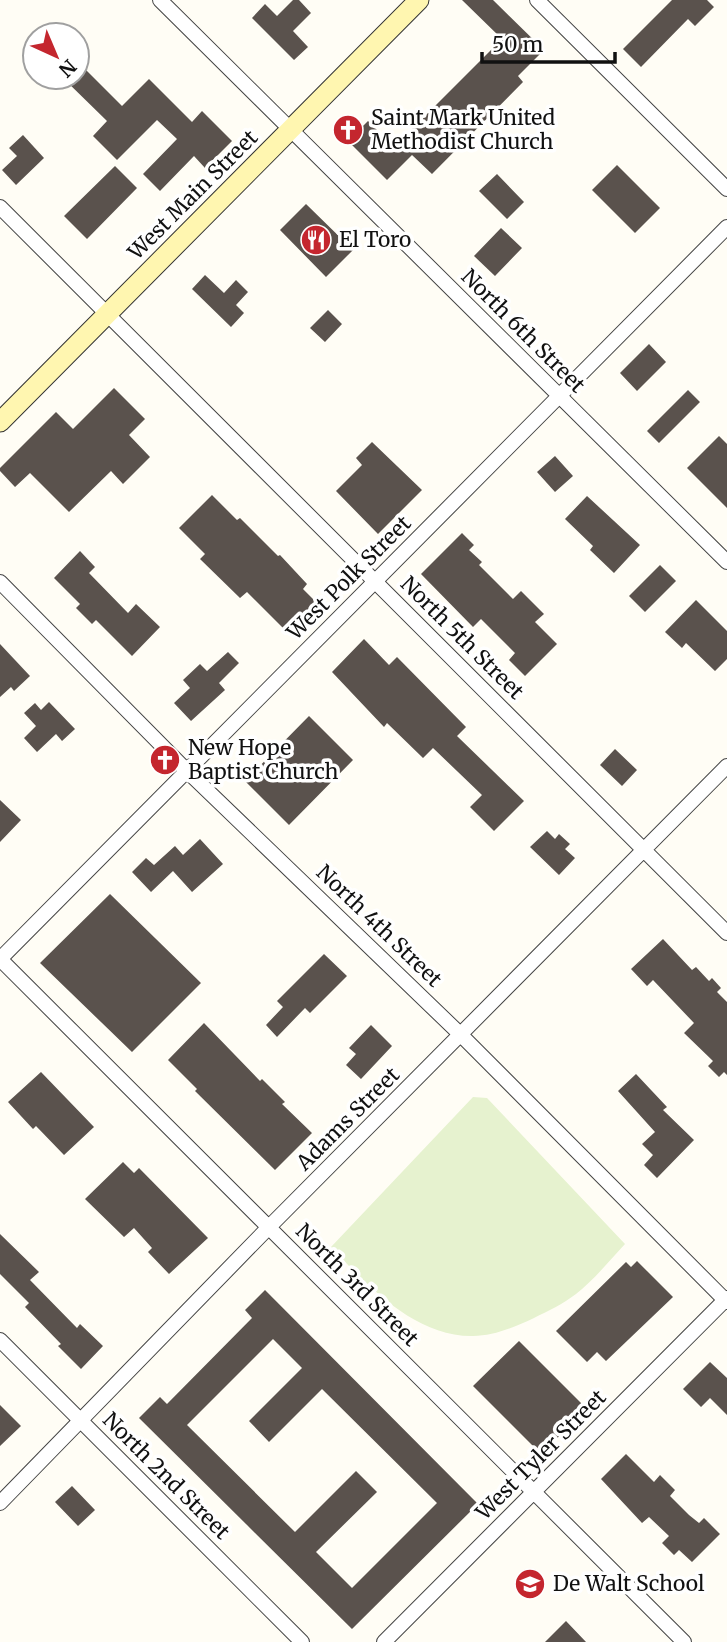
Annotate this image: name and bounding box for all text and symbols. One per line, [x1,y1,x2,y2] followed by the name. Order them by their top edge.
[21,21,91,91] north arrow
[482,21,615,65] scale bar
[492,31,543,58] text: 50 m
[54,54,82,82] text: N
[371,104,556,155] place label: Saint Mark United Methodist Church
[331,113,365,147] church icon: Saint Mark United Methodist Church
[121,124,263,266] street label: West Main Street
[299,223,333,257] restaurant icon: El Toro
[339,226,411,253] place label: El Toro
[456,263,591,398] street label: North 6th Street
[280,510,416,646] street label: West Polk Street
[395,570,530,705] street label: North 5th Street
[188,734,338,785] place label: New Hope Baptist Church
[148,743,182,777] church icon: New Hope Baptist Church
[311,859,448,992] street label: North 4th Street
[290,1061,405,1177] street label: Adams Street
[290,1218,424,1352] street label: North 3rd Street
[469,1384,611,1526] street label: West Tyler Street
[97,1406,236,1545] street label: North 2nd Street
[513,1567,547,1601] school or university icon: De Walt School
[553,1570,705,1597] place label: De Walt School

